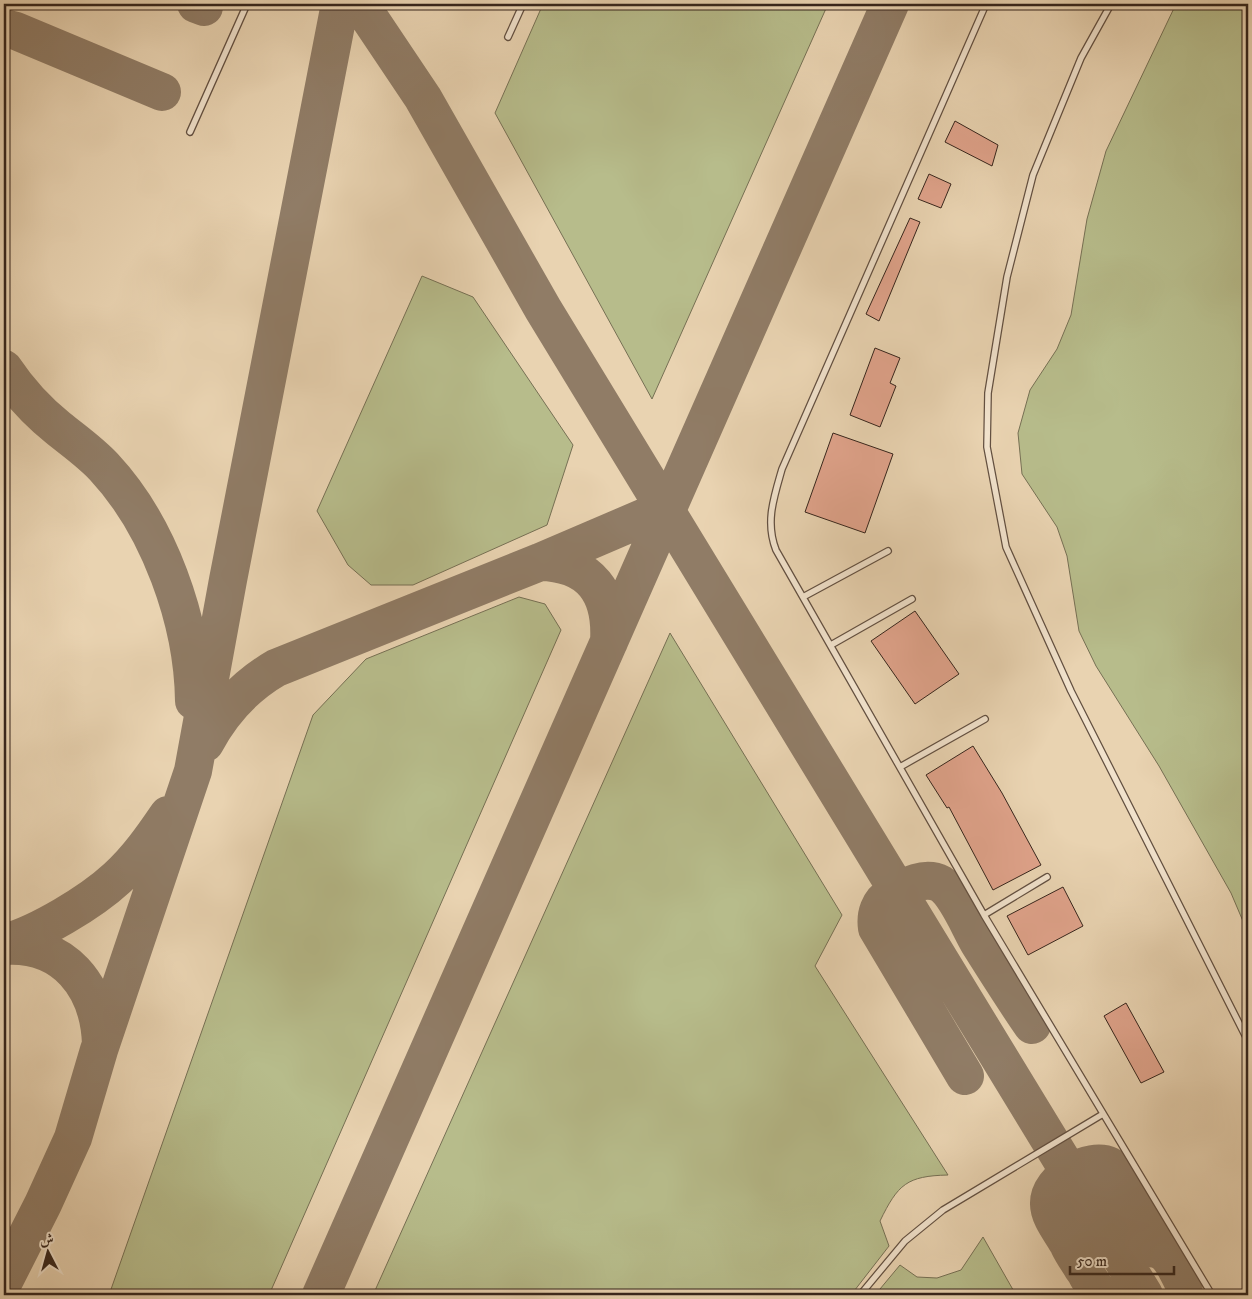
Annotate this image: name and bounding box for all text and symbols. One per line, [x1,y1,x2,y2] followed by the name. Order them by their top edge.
[22,1226,72,1276] north arrow
[39,1230,55,1250] text: ش
[1070,1244,1173,1276] scale bar
[1077,1252,1107,1271] text: 50 m

